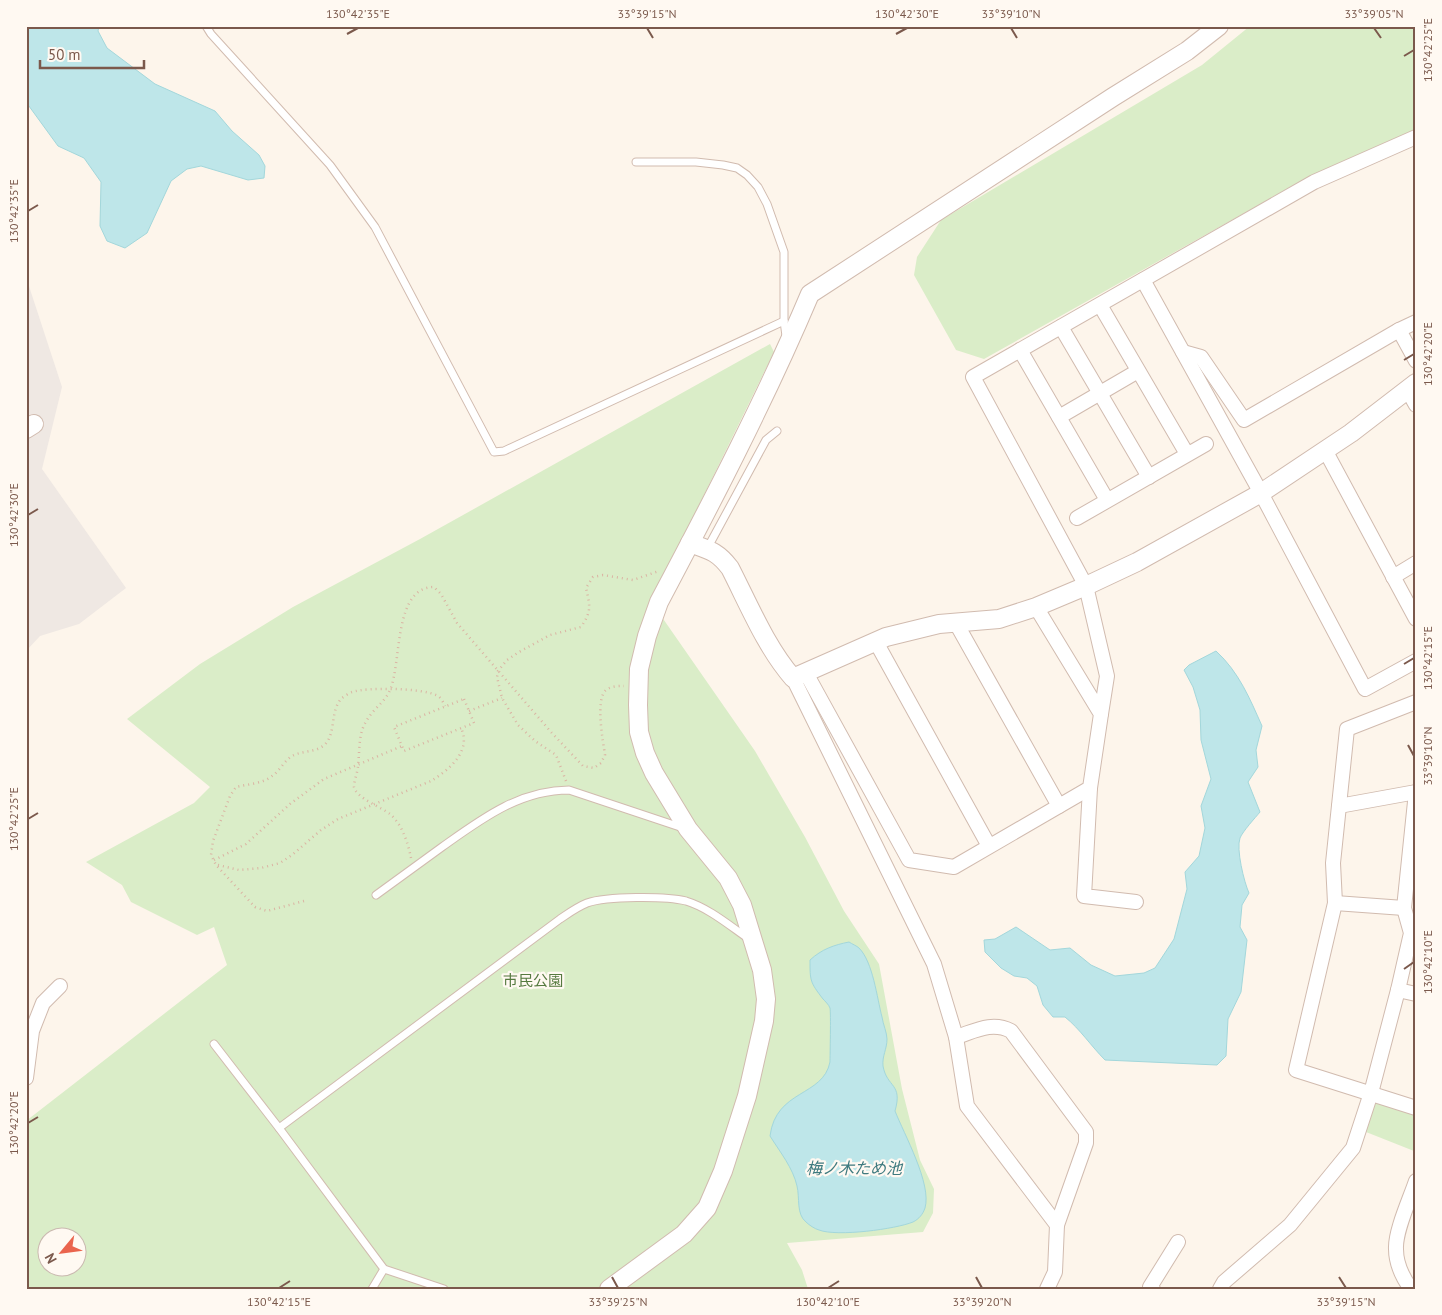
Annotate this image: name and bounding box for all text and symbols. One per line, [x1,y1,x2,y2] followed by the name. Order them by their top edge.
[326,6,390,21] text: 130°42'35"E
[617,6,677,21] text: 33°39'15"N
[875,6,939,21] text: 130°42'30"E
[981,6,1041,21] text: 33°39'10"N
[1344,6,1404,21] text: 33°39'05"N
[1420,18,1435,82] text: 130°42'25"E
[40,38,144,70] scale bar
[48,45,81,64] text: 50 m
[6,179,21,243] text: 130°42'35"E
[1420,322,1435,386] text: 130°42'20"E
[6,483,21,547] text: 130°42'30"E
[1420,626,1435,690] text: 130°42'15"E
[1420,726,1435,786] text: 33°39'10"N
[6,787,21,851] text: 130°42'25"E
[1420,930,1435,994] text: 130°42'10"E
[503,971,563,990] park label: 市民公園
[6,1091,21,1155] text: 130°42'20"E
[806,1158,904,1178] water label: 梅ノ木ため池
[38,1228,88,1278] north arrow
[41,1250,61,1267] text: N
[247,1294,311,1309] text: 130°42'15"E
[588,1294,648,1309] text: 33°39'25"N
[796,1294,860,1309] text: 130°42'10"E
[952,1294,1012,1309] text: 33°39'20"N
[1316,1294,1376,1309] text: 33°39'15"N

